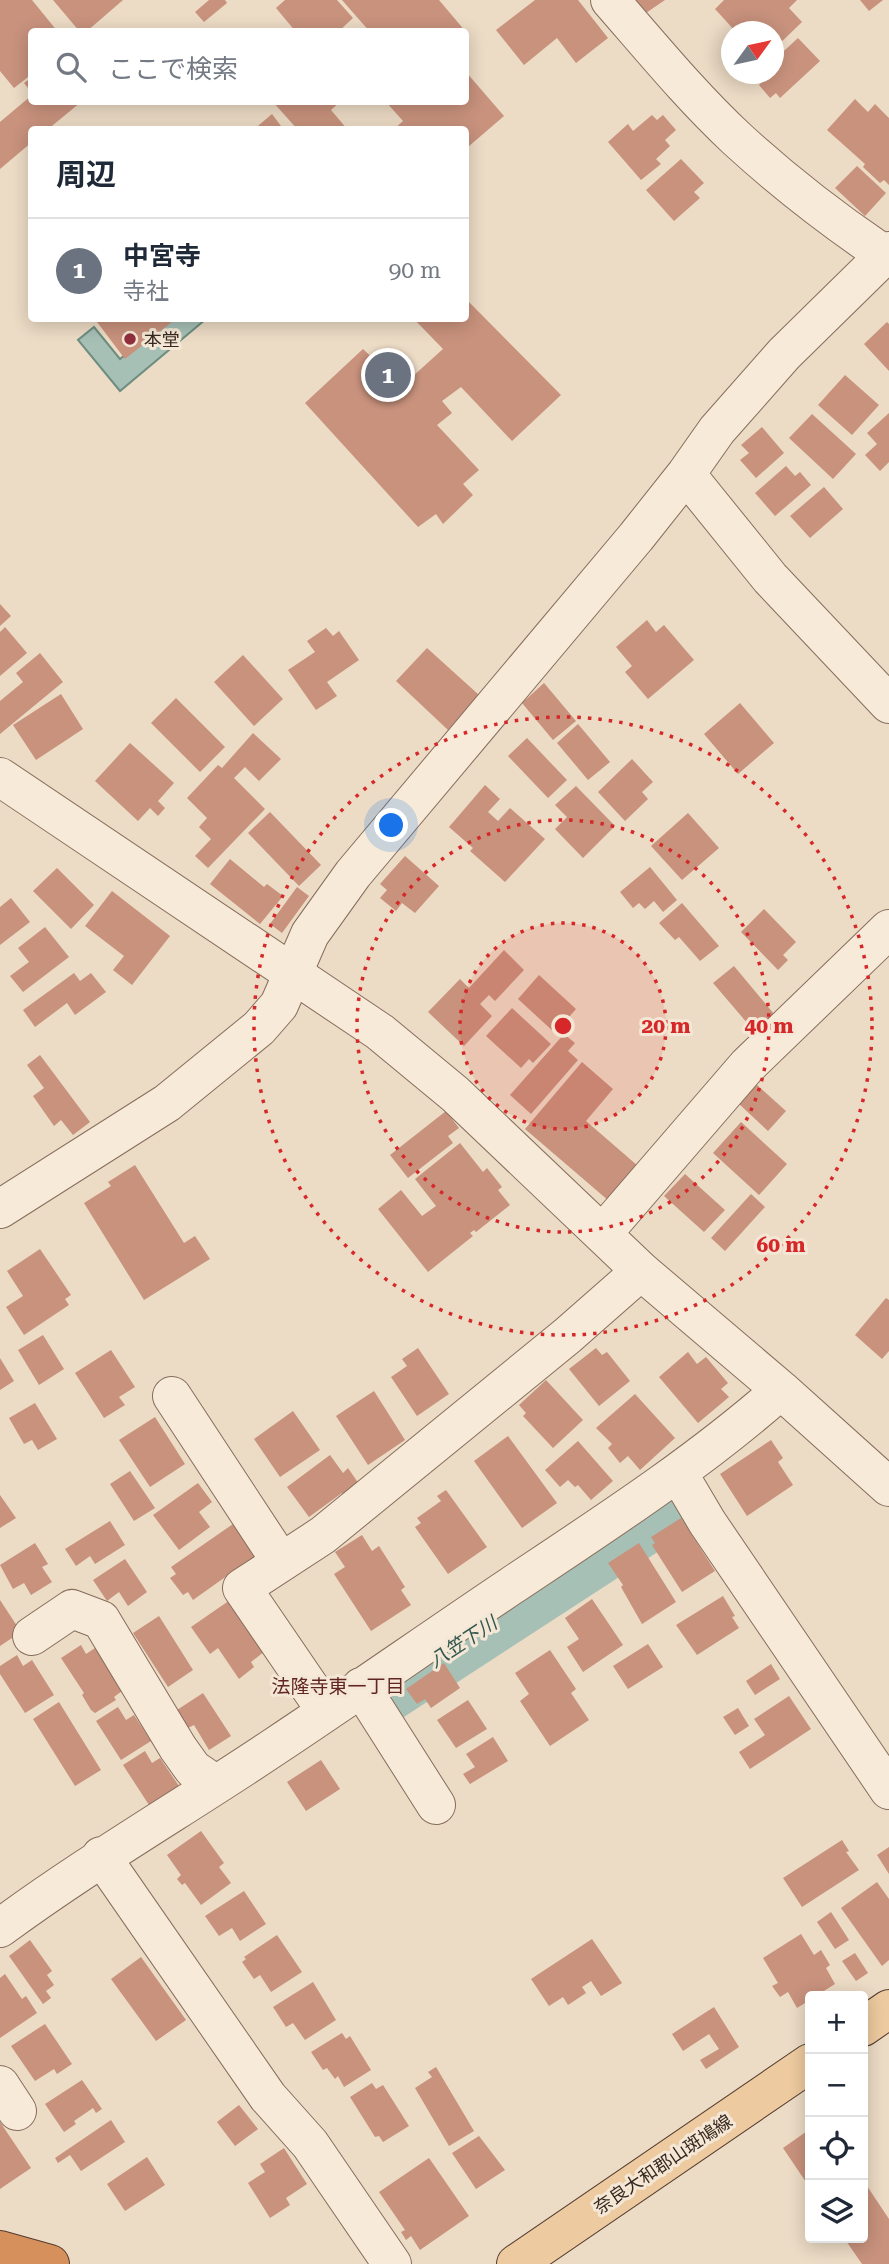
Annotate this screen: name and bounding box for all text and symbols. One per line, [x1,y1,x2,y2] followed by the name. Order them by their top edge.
[721,21,784,84] north arrow
[28,28,469,105] search box
[52,48,90,86] icon: search
[108,54,238,84] text: ここで検索
[56,157,116,192] text: 周辺
[123,241,201,271] text: 中宮寺
[73,257,85,284] text: 1
[388,257,441,284] text: 90 m
[123,278,169,305] text: 寺社
[144,329,180,350] place label: 本堂
[122,331,138,347] marker: 本堂
[365,349,411,401] pin: 1
[374,808,408,842] your location
[551,1014,575,1038] centre of rings
[641,1014,691,1038] text: 20 m
[744,1014,794,1038] text: 40 m
[756,1233,806,1257] text: 60 m
[425,1611,503,1672] water label: 八笠下川
[271,1675,405,1698] district label: 法隆寺東一丁目
[805,1991,868,2243] map controls
[805,1991,868,2054] button: +
[805,2054,868,2117] button: −
[590,2110,736,2218] street label: 奈良大和郡山斑鳩線
[805,2117,868,2180] button: locate
[805,2180,868,2243] button: layers

